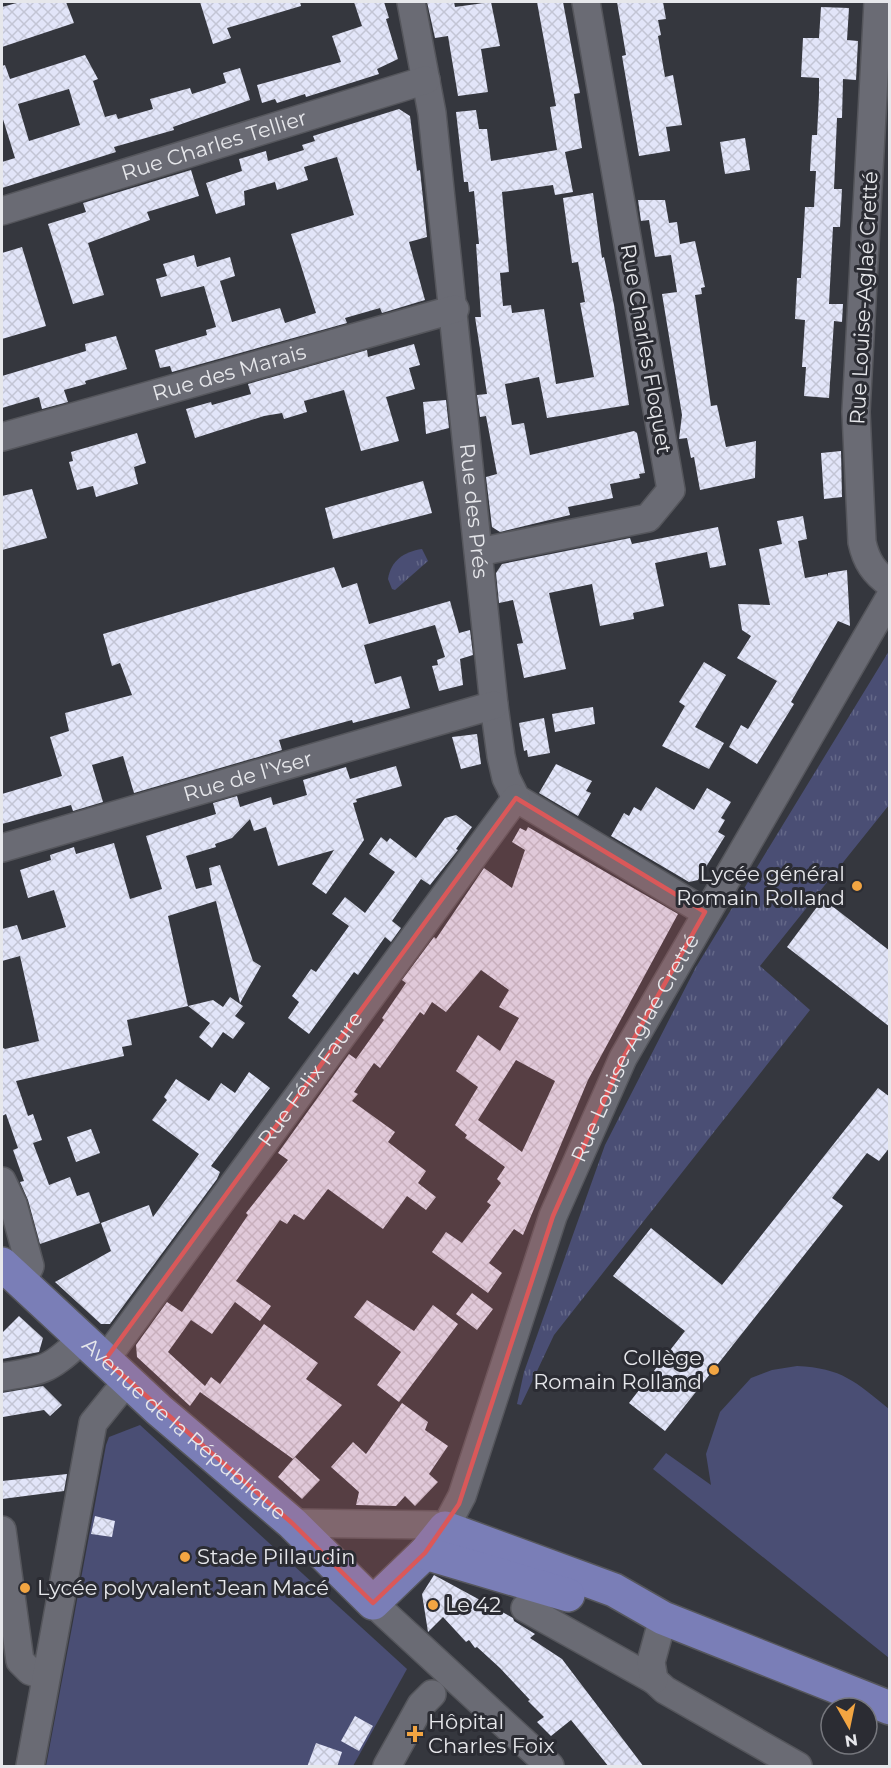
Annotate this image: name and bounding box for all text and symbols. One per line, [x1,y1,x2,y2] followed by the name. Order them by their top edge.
[118,105,310,185] street label: Rue Charles Tellier
[844,171,883,425] street label: Rue Louise-Aglaé Cretté
[616,242,677,456] street label: Rue Charles Floquet
[149,339,309,406] street label: Rue des Marais
[455,442,494,580] street label: Rue des Prés
[180,745,315,807] street label: Rue de l'Yser
[676,861,845,910] place label: Lycée général Romain Rolland
[850,879,864,893] marker: Lycée général Romain Rolland
[566,929,704,1166] street label: Rue Louise-Aglaé Cretté
[252,1006,368,1151] street label: Rue Félix Faure
[77,1332,292,1525] street label: Avenue de la République
[533,1345,702,1394] place label: Collège Romain Rolland
[707,1363,721,1377] marker: Collège Romain Rolland
[197,1544,355,1569] place label: Stade Pillaudin
[178,1550,192,1564] marker: Stade Pillaudin
[37,1575,329,1600] place label: Lycée polyvalent Jean Macé
[18,1581,32,1595] marker: Lycée polyvalent Jean Macé
[445,1592,501,1617] place label: Le 42
[426,1598,440,1612] marker: Le 42
[819,1696,879,1756] north arrow
[428,1709,555,1758] place label: Hôpital Charles Foix
[406,1725,424,1743] marker: Hôpital Charles Foix
[843,1730,859,1751] text: N

